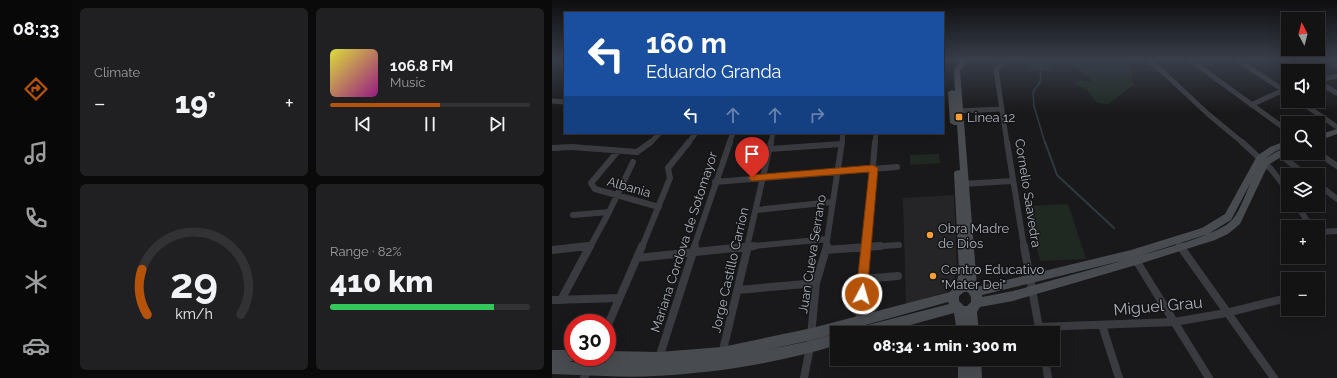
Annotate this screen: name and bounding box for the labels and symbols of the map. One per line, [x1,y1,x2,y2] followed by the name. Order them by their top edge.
[1281,12,1325,56] north arrow
[967,110,1016,125] place label: Linea 12
[954,112,964,122] marker: Linea 12
[735,137,769,178] pin
[1012,138,1044,248] street label: Cornelio Saavedra
[648,149,720,334] street label: Mariana Cordova de Sotomayor
[605,174,653,200] street label: Albania
[795,193,829,315] street label: Juan Cueva Serrano
[708,206,752,334] street label: Jorge Castillo Carrion
[938,221,1010,251] place label: Obra Madre de Dios
[925,230,935,240] marker: Obra Madre de Dios
[941,262,1044,292] place label: Centro Educativo "Mater Dei"
[928,271,938,281] marker: Centro Educativo "Mater Dei"
[841,273,883,315] position arrow
[1113,293,1203,319] street label: Miguel Grau
[564,314,616,366] speed limit sign: 30

